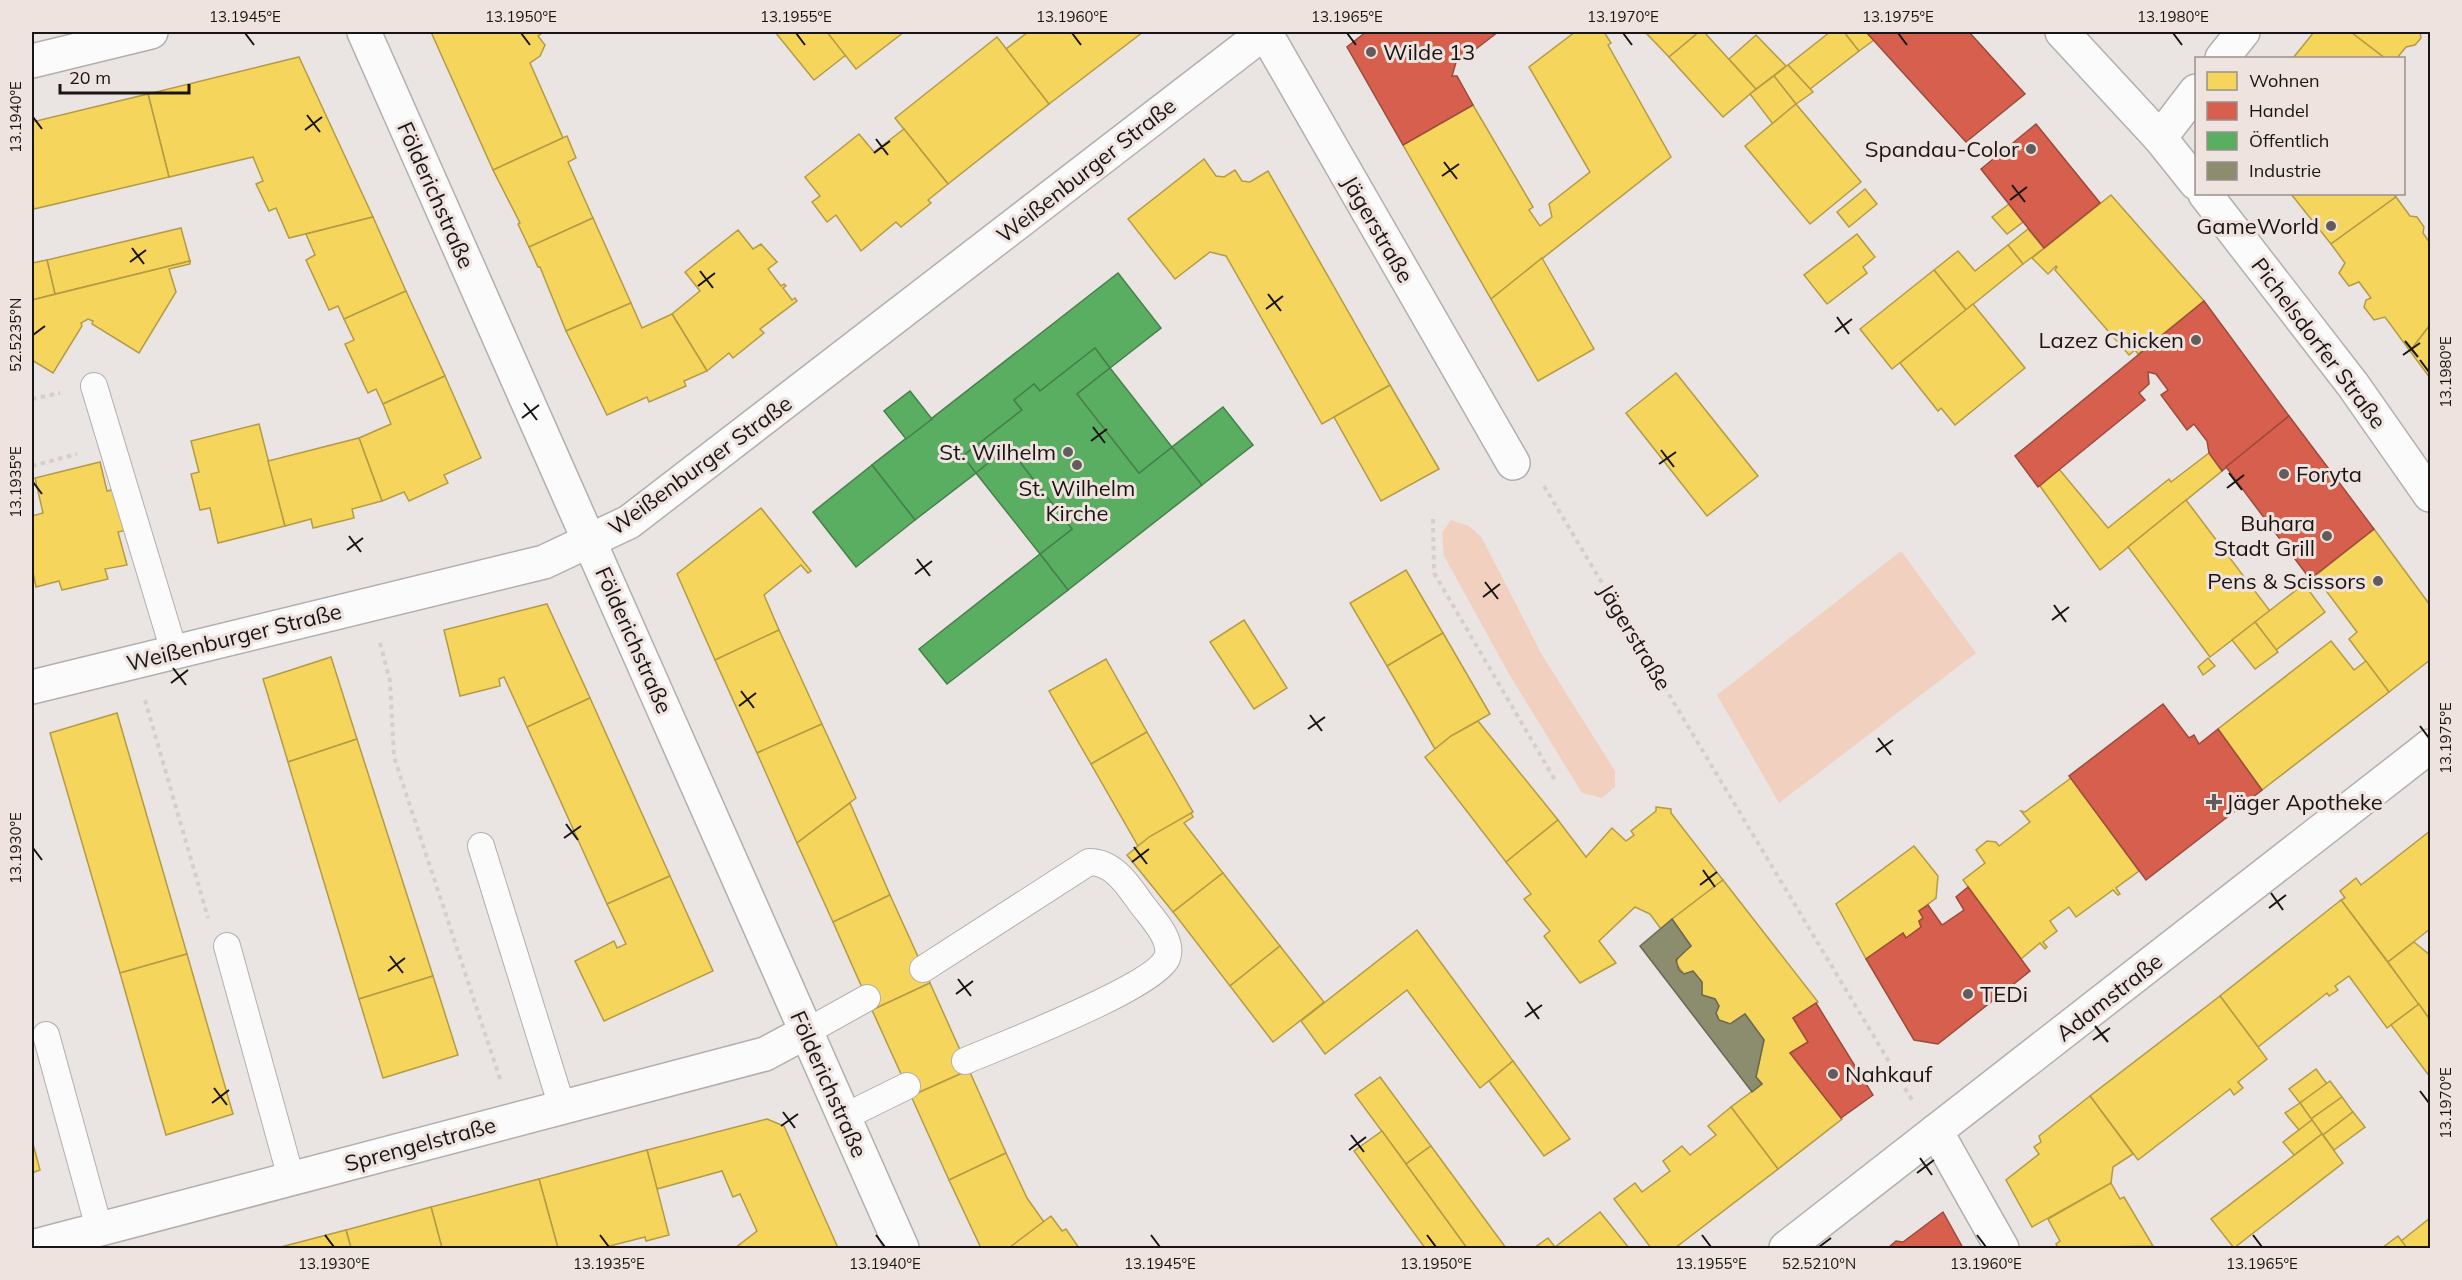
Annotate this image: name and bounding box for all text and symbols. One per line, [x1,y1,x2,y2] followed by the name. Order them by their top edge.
[209,7,281,26] text: 13.1945°E
[485,7,557,26] text: 13.1950°E
[760,7,832,26] text: 13.1955°E
[1036,7,1108,26] text: 13.1960°E
[1311,7,1383,26] text: 13.1965°E
[1587,7,1659,26] text: 13.1970°E
[1862,7,1934,26] text: 13.1975°E
[2137,7,2209,26] text: 13.1980°E
[1383,38,1475,66] place label: Wilde 13
[1364,45,1378,59] marker: Wilde 13
[60,57,189,95] scale bar
[2195,57,2405,195] legend
[69,66,111,89] text: 20 m
[2249,69,2320,92] text: Wohnen
[6,81,25,153] text: 13.1940°E
[991,91,1181,249] street label: Weißenburger Straße
[2249,99,2309,122] text: Handel
[391,117,481,273] street label: Földerichstraße
[2249,129,2329,152] text: Öffentlich
[1865,135,2019,163] place label: Spandau-Color
[2024,142,2038,156] marker: Spandau-Color
[2249,159,2321,182] text: Industrie
[1336,170,1420,288] street label: Jägerstraße
[2196,212,2319,240] place label: GameWorld
[2324,219,2338,233] marker: GameWorld
[2246,252,2392,434] street label: Pichelsdorfer Straße
[6,298,25,372] text: 52.5235°N
[2039,326,2184,354] place label: Lazez Chicken
[2189,333,2203,347] marker: Lazez Chicken
[2436,336,2455,408] text: 13.1980°E
[603,389,797,541] street label: Weißenburger Straße
[939,438,1056,466] place label: St. Wilhelm
[1061,445,1075,459] marker: St. Wilhelm
[6,446,25,518] text: 13.1935°E
[1070,458,1084,472] marker: St. Wilhelm Kirche
[2296,460,2362,488] place label: Foryta
[2277,467,2291,481] marker: Foryta
[1019,474,1135,527] place label: St. Wilhelm Kirche
[2214,509,2315,562] place label: Buhara Stadt Grill
[2320,529,2334,543] marker: Buhara Stadt Grill
[589,562,679,718] street label: Földerichstraße
[2207,567,2366,595] place label: Pens & Scissors
[2371,574,2385,588] marker: Pens & Scissors
[1592,579,1678,695] street label: Jägerstraße
[124,597,344,677] street label: Weißenburger Straße
[2436,702,2455,774] text: 13.1975°E
[2226,788,2383,816] place label: Jäger Apotheke
[2207,795,2221,809] marker: Jäger Apotheke
[6,812,25,884] text: 13.1930°E
[2050,947,2168,1047] street label: Adamstraße
[1980,980,2028,1008] place label: TEDi
[1961,987,1975,1001] marker: TEDi
[784,1006,874,1162] street label: Földerichstraße
[1845,1060,1933,1088] place label: Nahkauf
[1826,1067,1840,1081] marker: Nahkauf
[2436,1067,2455,1139] text: 13.1970°E
[341,1110,499,1178] street label: Sprengelstraße
[298,1254,370,1273] text: 13.1930°E
[573,1254,645,1273] text: 13.1935°E
[849,1254,921,1273] text: 13.1940°E
[1124,1254,1196,1273] text: 13.1945°E
[1400,1254,1472,1273] text: 13.1950°E
[1675,1254,1747,1273] text: 13.1955°E
[1782,1254,1856,1273] text: 52.5210°N
[1950,1254,2022,1273] text: 13.1960°E
[2226,1254,2298,1273] text: 13.1965°E

